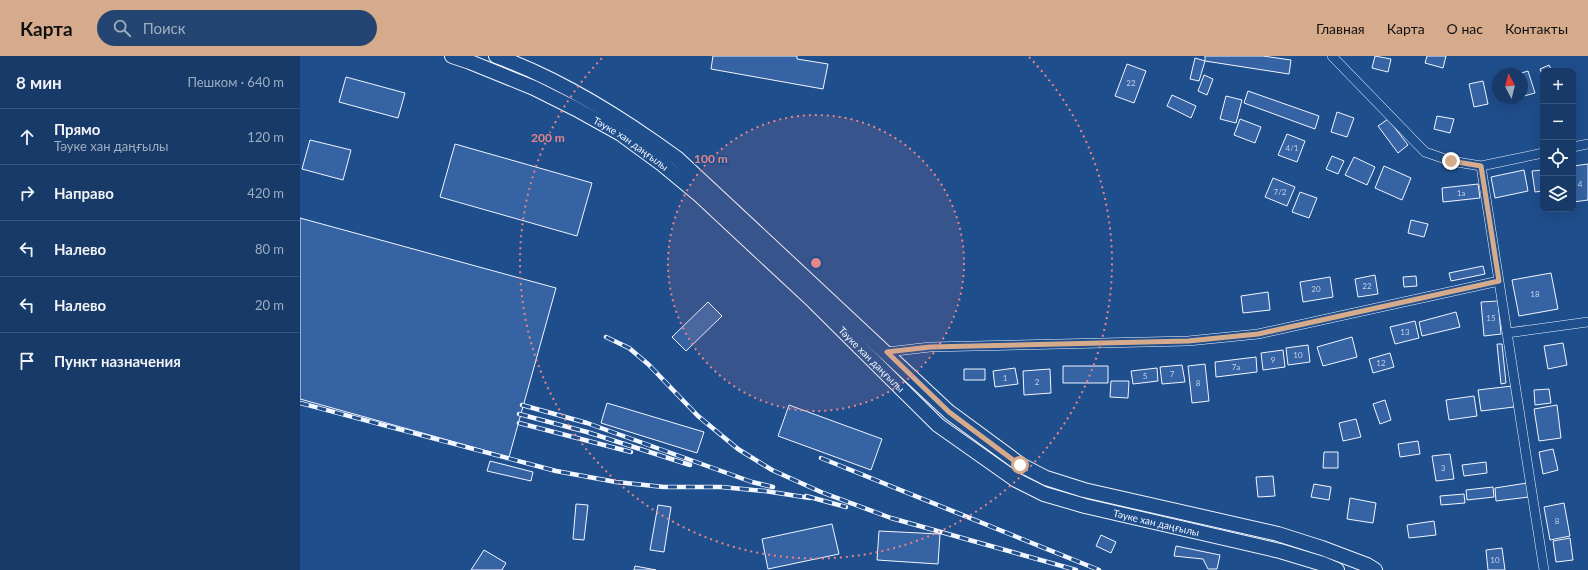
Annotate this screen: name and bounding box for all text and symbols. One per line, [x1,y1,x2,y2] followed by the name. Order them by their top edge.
[97,10,377,46] search box
[20,17,73,40] text: Карта
[111,17,133,39] icon: search
[143,19,186,37] text: Поиск
[1316,20,1365,37] text: Главная
[1387,20,1425,37] text: Карта
[1447,20,1483,37] text: О нас
[1505,20,1568,37] text: Контакты
[1492,68,1528,104] north arrow
[1540,68,1576,212] map controls
[1540,68,1576,104] button: +
[16,72,62,93] text: 8 мин
[187,74,284,90] text: Пешком · 640 m
[1126,78,1136,88] house number: 22
[1540,104,1576,140] button: −
[591,114,671,173] street label: Тәуке хан даңғылы
[54,120,100,138] text: Прямо
[16,126,38,148] icon: ahead
[247,129,284,145] text: 120 m
[531,130,565,145] text: 200 m
[54,138,168,154] text: Тәуке хан даңғылы
[1540,140,1576,176] button: locate
[1286,143,1299,153] house number: 4/1
[694,151,728,166] text: 100 m
[1442,152,1460,170] route end
[1540,176,1576,212] button: layers
[1578,179,1583,189] house number: 4
[16,182,38,204] icon: right
[54,184,114,202] text: Направо
[247,185,284,201] text: 420 m
[1274,187,1287,197] house number: 7/2
[1457,188,1465,198] house number: 1а
[16,238,38,260] icon: left
[54,240,106,258] text: Налево
[255,241,284,257] text: 80 m
[809,256,823,270] centre of rings
[1362,281,1372,291] house number: 22
[1311,284,1321,294] house number: 20
[1530,289,1540,299] house number: 18
[16,294,38,316] icon: left
[54,296,106,314] text: Налево
[255,297,284,313] text: 20 m
[1486,313,1496,323] house number: 15
[836,324,907,395] street label: Тәуке хан даңғылы
[1400,327,1410,337] house number: 13
[16,350,38,372] icon: arrive
[1293,350,1303,360] house number: 10
[54,352,181,370] text: Пункт назначения
[1271,355,1276,365] house number: 9
[1376,358,1386,368] house number: 12
[1232,362,1240,372] house number: 7а
[1170,369,1175,379] house number: 7
[1143,371,1148,381] house number: 5
[1003,373,1008,383] house number: 1
[1035,377,1040,387] house number: 2
[1196,378,1201,388] house number: 8
[1011,456,1029,474] route start
[1441,463,1446,473] house number: 3
[1112,507,1201,538] street label: Тәуке хан даңғылы
[1555,516,1560,526] house number: 8
[1490,555,1500,565] house number: 10

